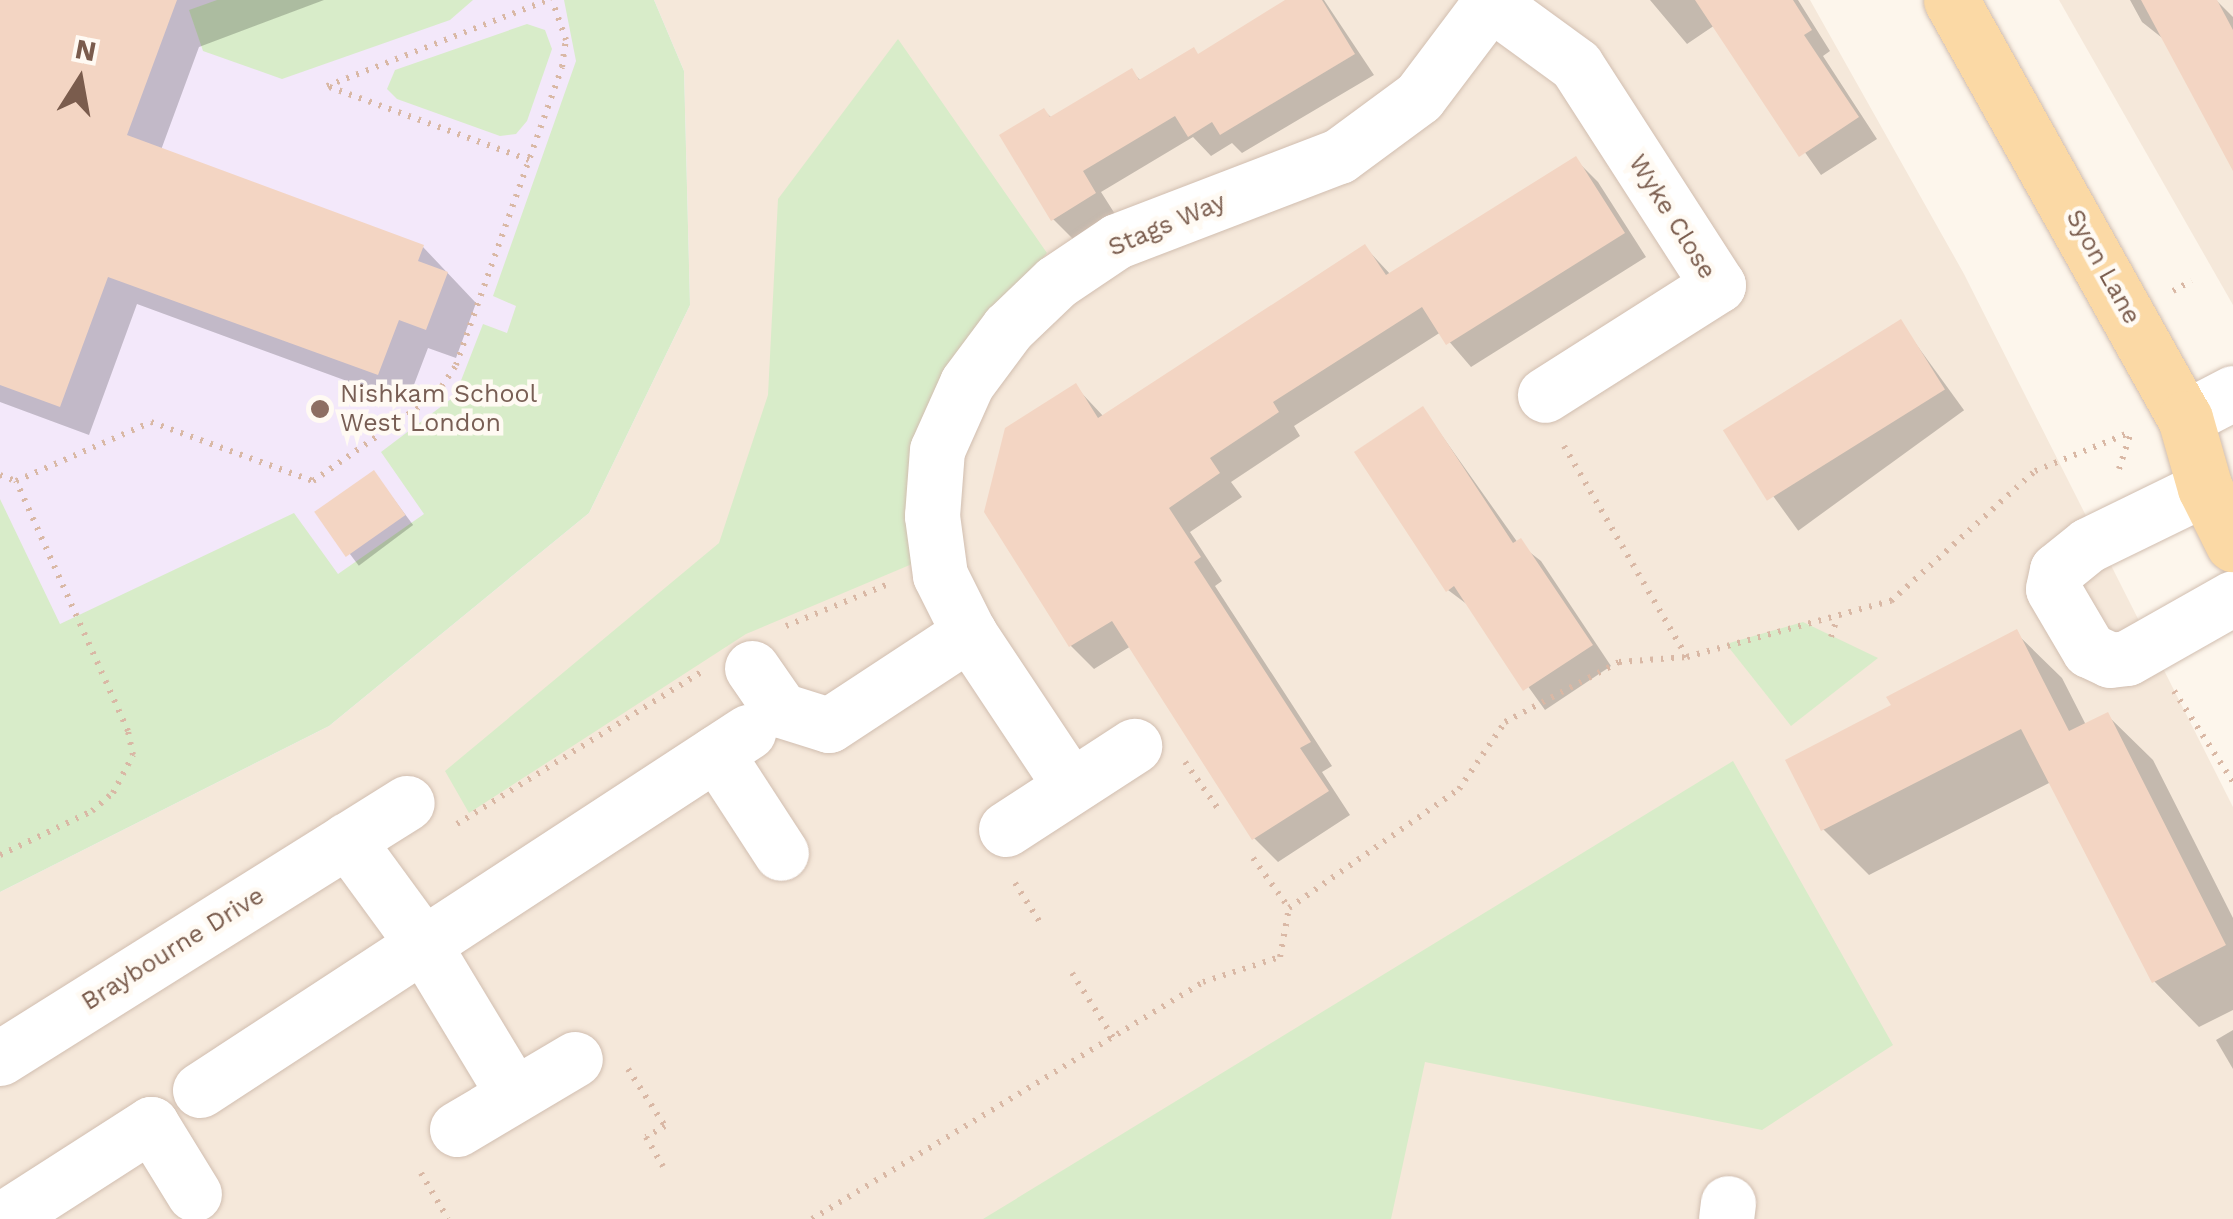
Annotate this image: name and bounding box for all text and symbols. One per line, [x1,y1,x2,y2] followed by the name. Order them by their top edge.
[30,30,130,130] north arrow
[72,32,99,68] text: N
[1622,149,1722,285] street label: Wyke Close
[1104,187,1230,263] street label: Stags Way
[2059,205,2147,329] street label: Syon Lane
[340,380,537,439] place label: Nishkam School West London
[309,398,331,420] marker: Nishkam School West London
[76,881,270,1017] street label: Braybourne Drive

